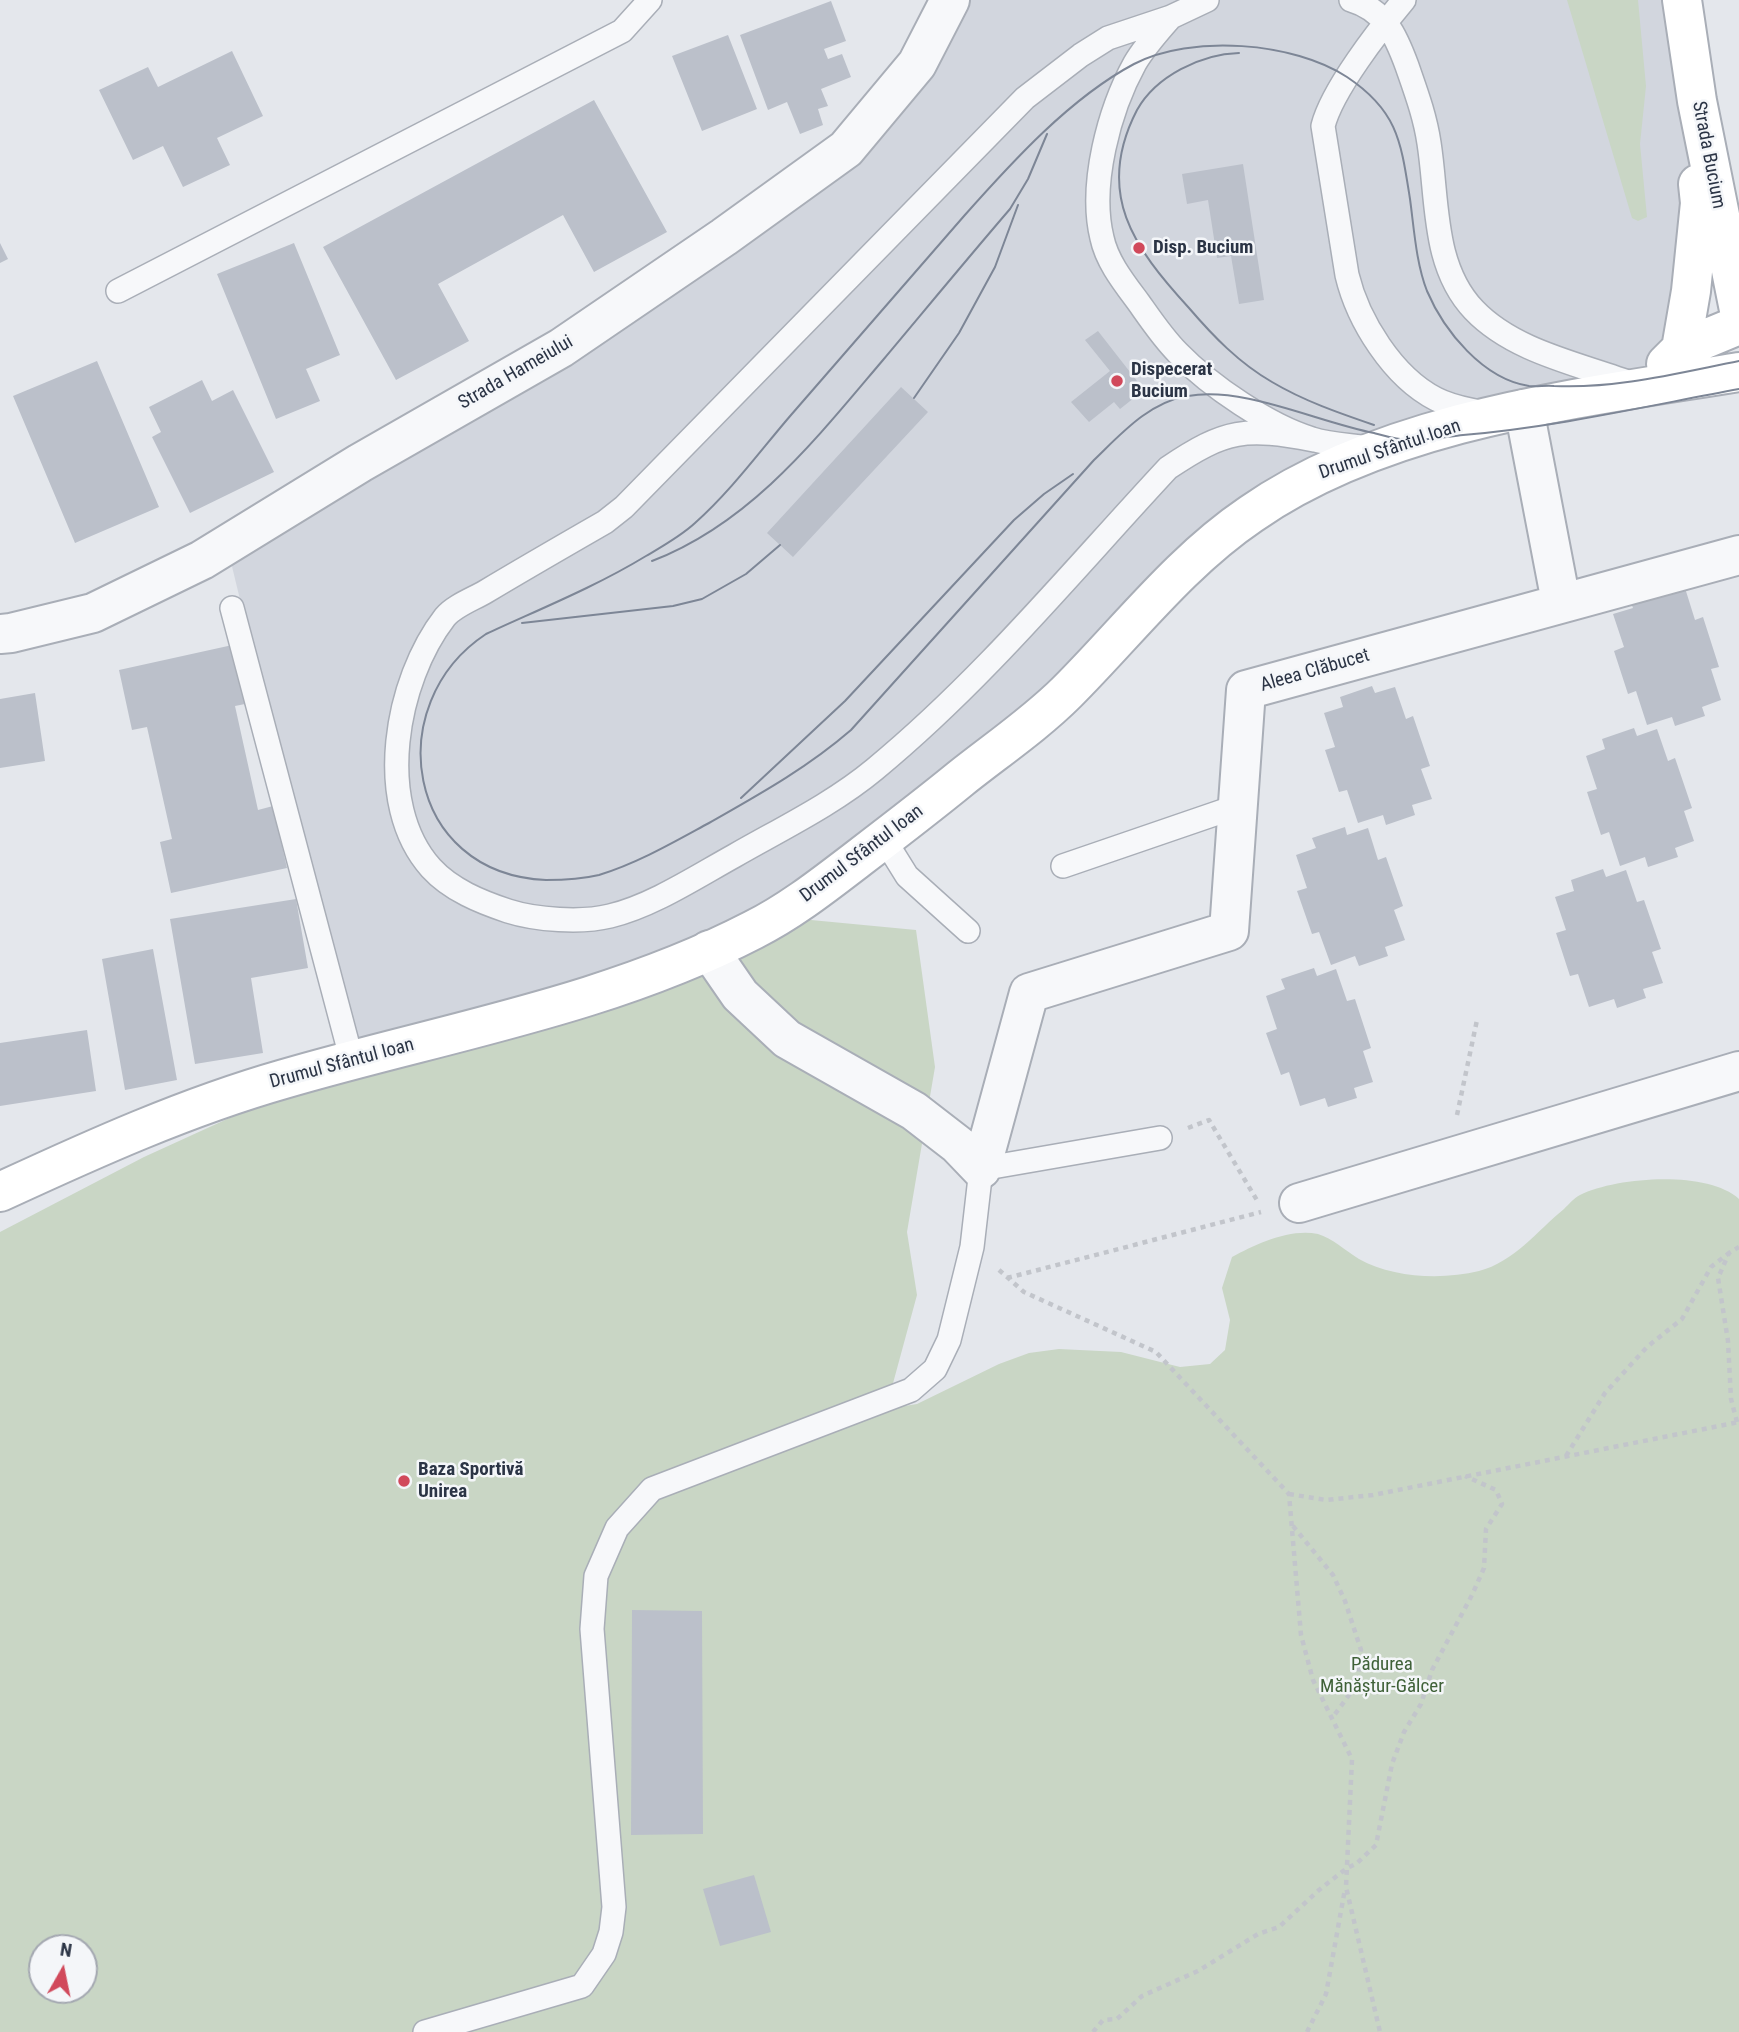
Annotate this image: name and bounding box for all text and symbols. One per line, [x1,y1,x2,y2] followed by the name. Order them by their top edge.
[1686,99,1730,211] street label: Strada Bucium
[1153,237,1253,259] place label: Disp. Bucium
[1131,240,1147,256] marker: Disp. Bucium
[455,331,577,415] street label: Strada Hameiului
[1131,359,1212,403] place label: Dispecerat Bucium
[1109,373,1125,389] marker: Dispecerat Bucium
[1316,415,1464,485] street label: Drumul Sfântul Ioan
[1258,645,1372,697] street label: Aleea Clăbucet
[796,800,928,908] street label: Drumul Sfântul Ioan
[267,1034,417,1094] street label: Drumul Sfântul Ioan
[418,1459,523,1503] place label: Baza Sportivă Unirea
[396,1473,412,1489] marker: Baza Sportivă Unirea
[1320,1654,1444,1698] park label: Pădurea Mănăștur-Gălcer
[28,1934,98,2004] north arrow
[58,1937,74,1962] text: N

